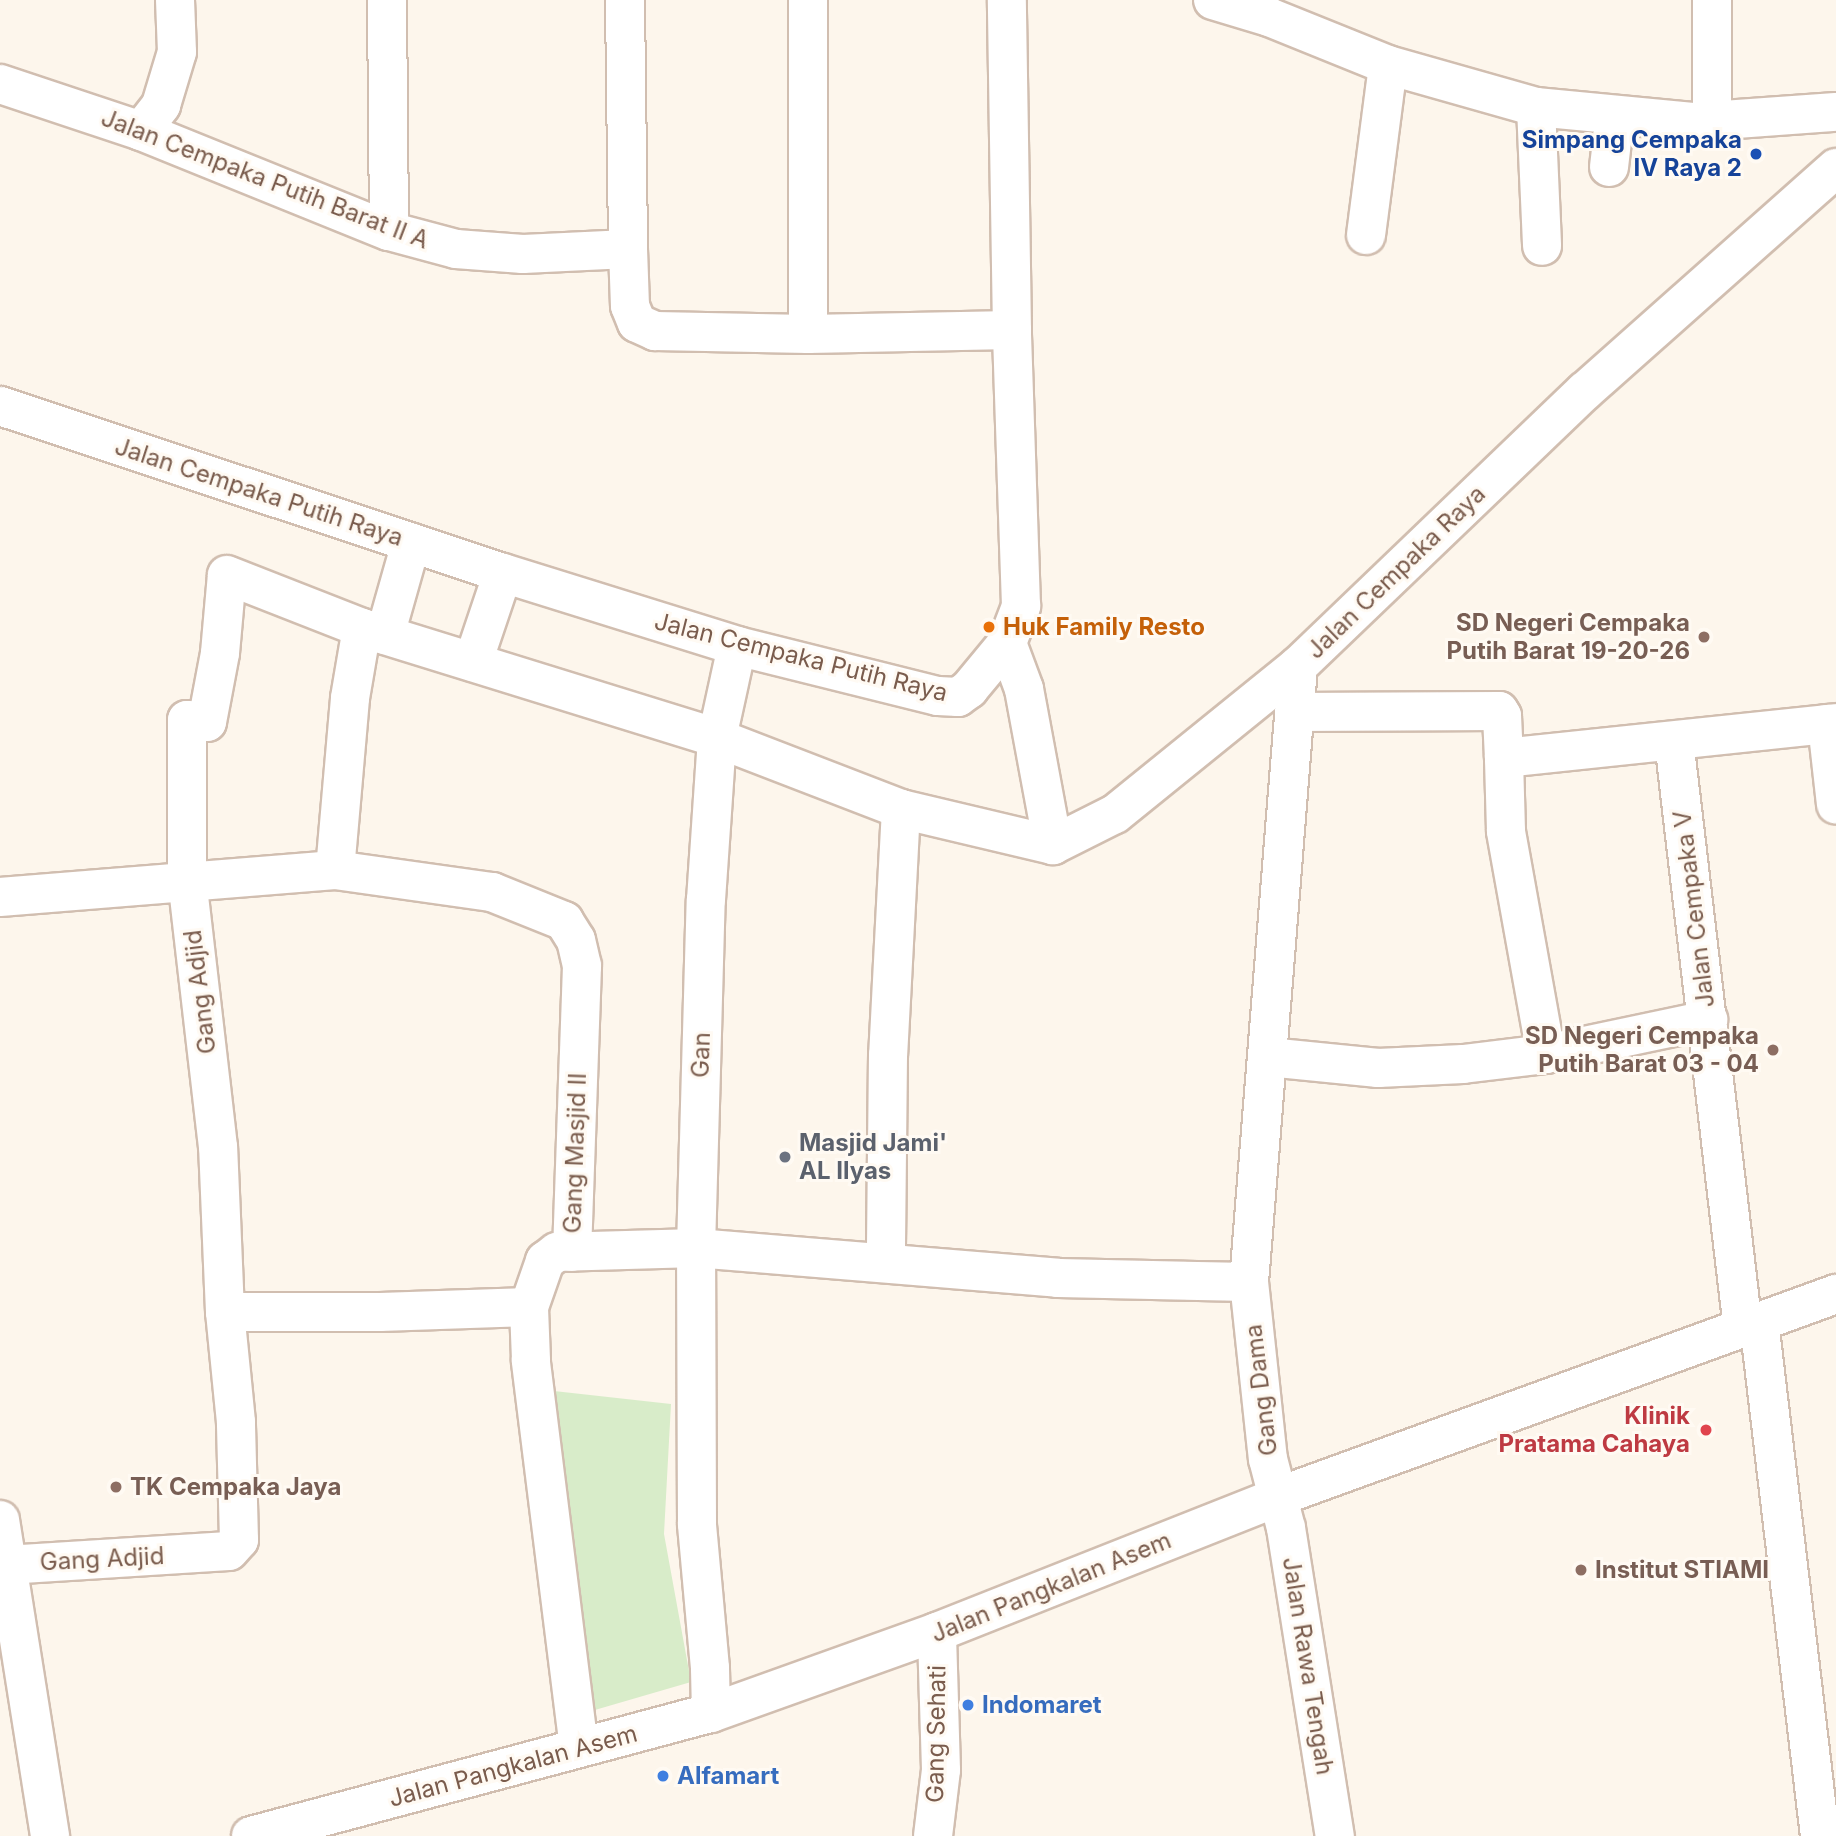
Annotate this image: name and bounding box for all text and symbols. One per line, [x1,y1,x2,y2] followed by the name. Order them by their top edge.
[97,103,433,255] street label: Jalan Cempaka Putih Barat II A
[1522,126,1742,182] place label: Simpang Cempaka IV Raya 2
[1748,146,1764,162] marker: Simpang Cempaka IV Raya 2
[111,432,407,552] street label: Jalan Cempaka Putih Raya
[1301,479,1491,665] street label: Jalan Cempaka Raya
[651,607,951,707] street label: Jalan Cempaka Putih Raya
[1447,609,1690,665] place label: SD Negeri Cempaka Putih Barat 19-20-26
[1003,613,1205,641] place label: Huk Family Resto
[981,619,997,635] marker: Huk Family Resto
[1696,629,1712,645] marker: SD Negeri Cempaka Putih Barat 19-20-26
[1668,809,1720,1009] street label: Jalan Cempaka V
[178,928,222,1056] street label: Gang Adjid
[1525,1022,1759,1078] place label: SD Negeri Cempaka Putih Barat 03 - 04
[686,1032,716,1078] street label: Gan
[1765,1042,1781,1058] marker: SD Negeri Cempaka Putih Barat 03 - 04
[558,1072,592,1234] street label: Gang Masjid II
[799,1129,947,1185] place label: Masjid Jami' AL Ilyas
[777,1149,793,1165] marker: Masjid Jami' AL Ilyas
[1239,1323,1283,1457] street label: Gang Dama
[1498,1402,1690,1458] place label: Klinik Pratama Cahaya
[1696,1420,1716,1440] marker: Klinik Pratama Cahaya
[130,1473,341,1501] place label: TK Cempaka Jaya
[108,1479,124,1495] marker: TK Cempaka Jaya
[927,1526,1175,1648] street label: Jalan Pangkalan Asem
[39,1541,165,1577] street label: Gang Adjid
[1277,1555,1339,1777] street label: Jalan Rawa Tengah
[1595,1556,1769,1584] place label: Institut STIAMI
[1573,1562,1589,1578] marker: Institut STIAMI
[920,1665,952,1803] street label: Gang Sehati
[982,1691,1102,1719] place label: Indomaret
[960,1697,976,1713] marker: Indomaret
[386,1719,640,1813] street label: Jalan Pangkalan Asem
[677,1762,779,1790] place label: Alfamart
[655,1768,671,1784] marker: Alfamart

